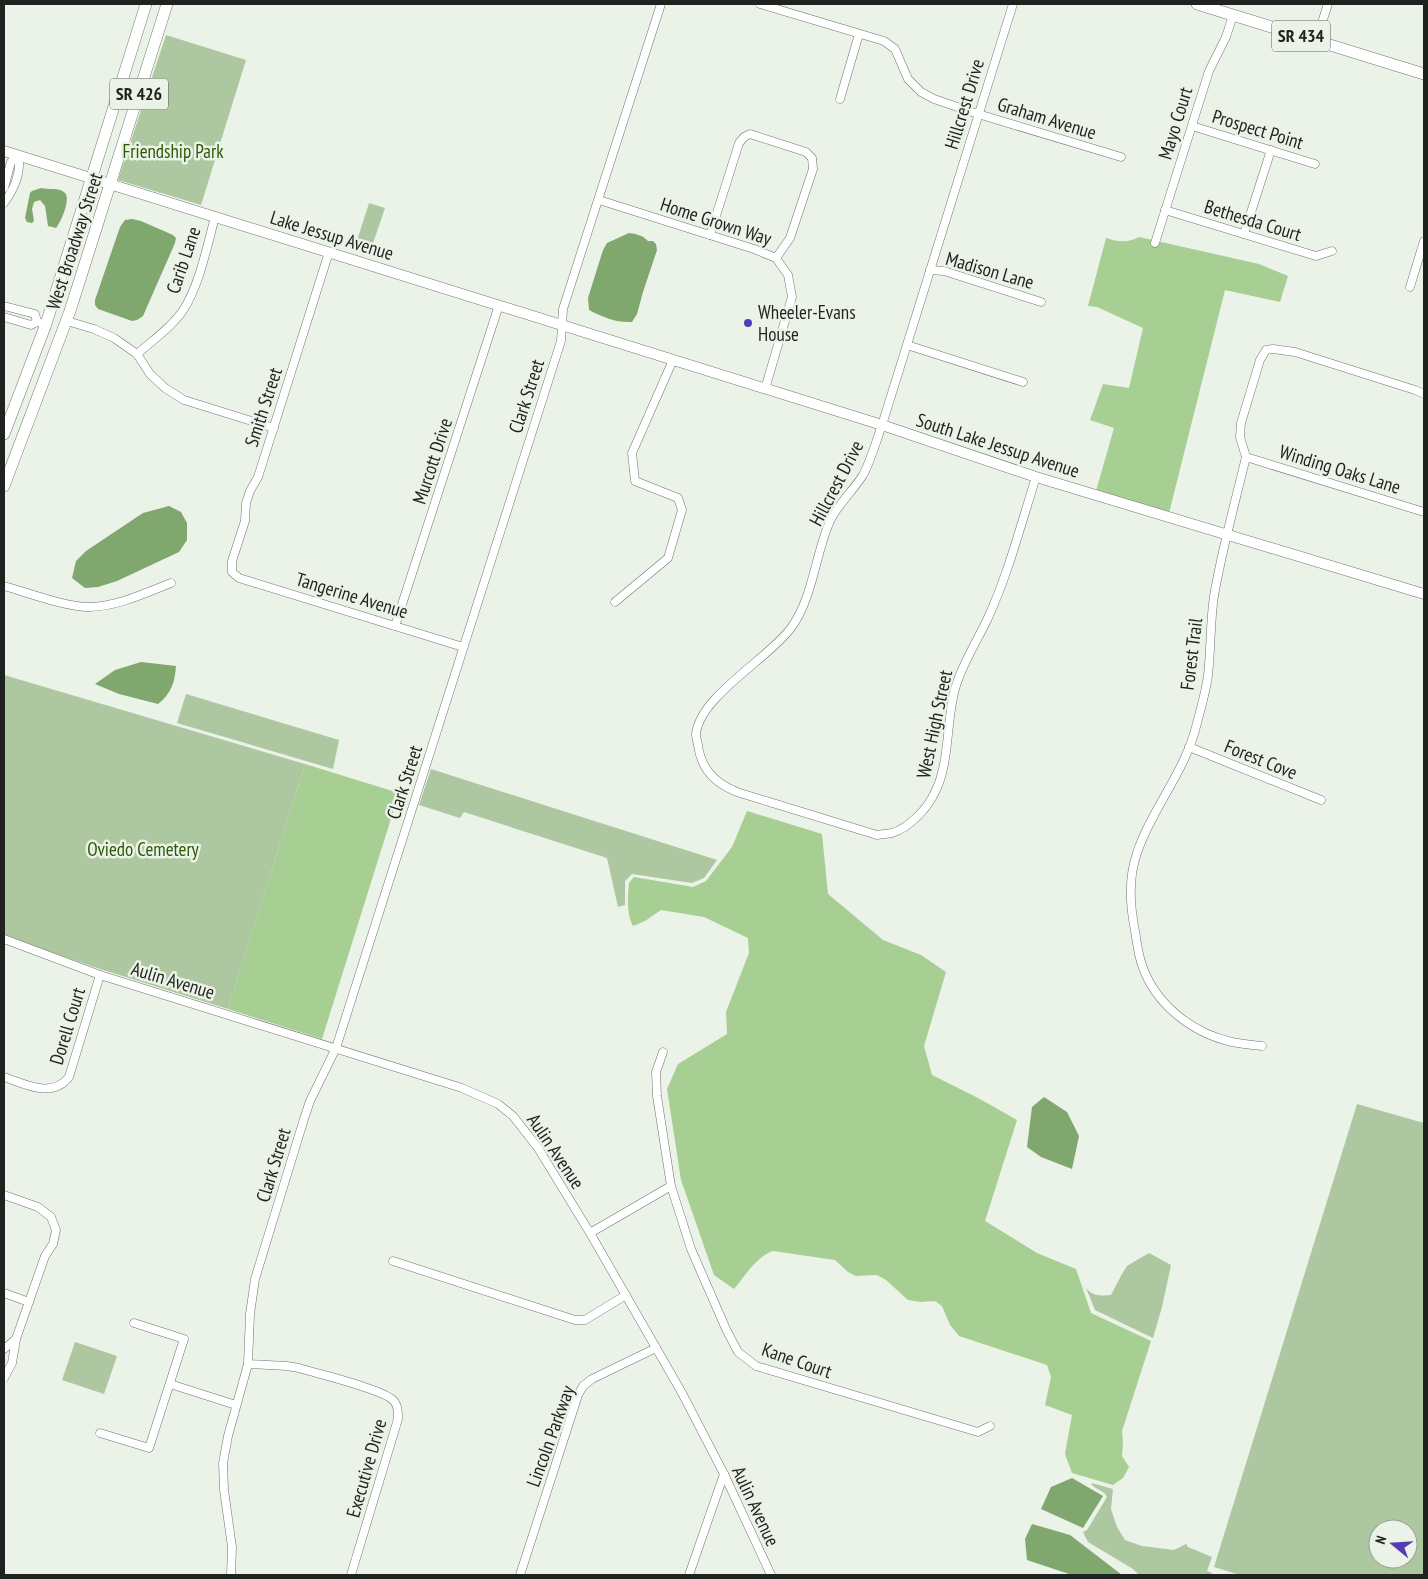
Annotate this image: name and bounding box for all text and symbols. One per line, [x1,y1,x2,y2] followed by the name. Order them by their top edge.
[1272,20,1330,52] road number: SR 434
[939,56,989,152] street label: Hillcrest Drive
[110,78,168,110] road number: SR 426
[1153,83,1198,162] street label: Mayo Court
[995,92,1099,144] street label: Graham Avenue
[1210,104,1307,154] street label: Prospect Point
[122,139,224,163] park label: Friendship Park
[41,169,108,313] street label: West Broadway Street
[657,192,775,251] street label: Home Grown Way
[1202,194,1305,246] street label: Bethesda Court
[267,205,397,265] street label: Lake Jessup Avenue
[160,223,206,297] street label: Carib Lane
[943,246,1037,294] street label: Madison Lane
[758,300,856,346] place label: Wheeler-Evans House
[742,317,754,329] marker: Wheeler-Evans House
[503,355,549,436] street label: Clark Street
[239,364,287,450] street label: Smith Street
[914,407,1083,483] street label: South Lake Jessup Avenue
[407,415,457,507] street label: Murcott Drive
[804,436,869,530] street label: Hillcrest Drive
[1277,439,1404,499] street label: Winding Oaks Lane
[293,567,411,623] street label: Tangerine Avenue
[1175,616,1207,691] street label: Forest Trail
[911,667,957,780] street label: West High Street
[1221,734,1301,784] street label: Forest Cove
[381,741,427,822] street label: Clark Street
[87,837,200,861] park label: Oviedo Cemetery
[129,956,218,1004] street label: Aulin Avenue
[44,984,90,1068] street label: Dorell Court
[522,1109,590,1193] street label: Aulin Avenue
[250,1124,296,1205] street label: Clark Street
[759,1337,836,1383] street label: Kane Court
[521,1381,580,1490] street label: Lincoln Parkway
[340,1416,392,1520] street label: Executive Drive
[727,1462,785,1550] street label: Aulin Avenue
[1368,1519,1418,1569] north arrow
[1371,1534,1390,1546] text: N

